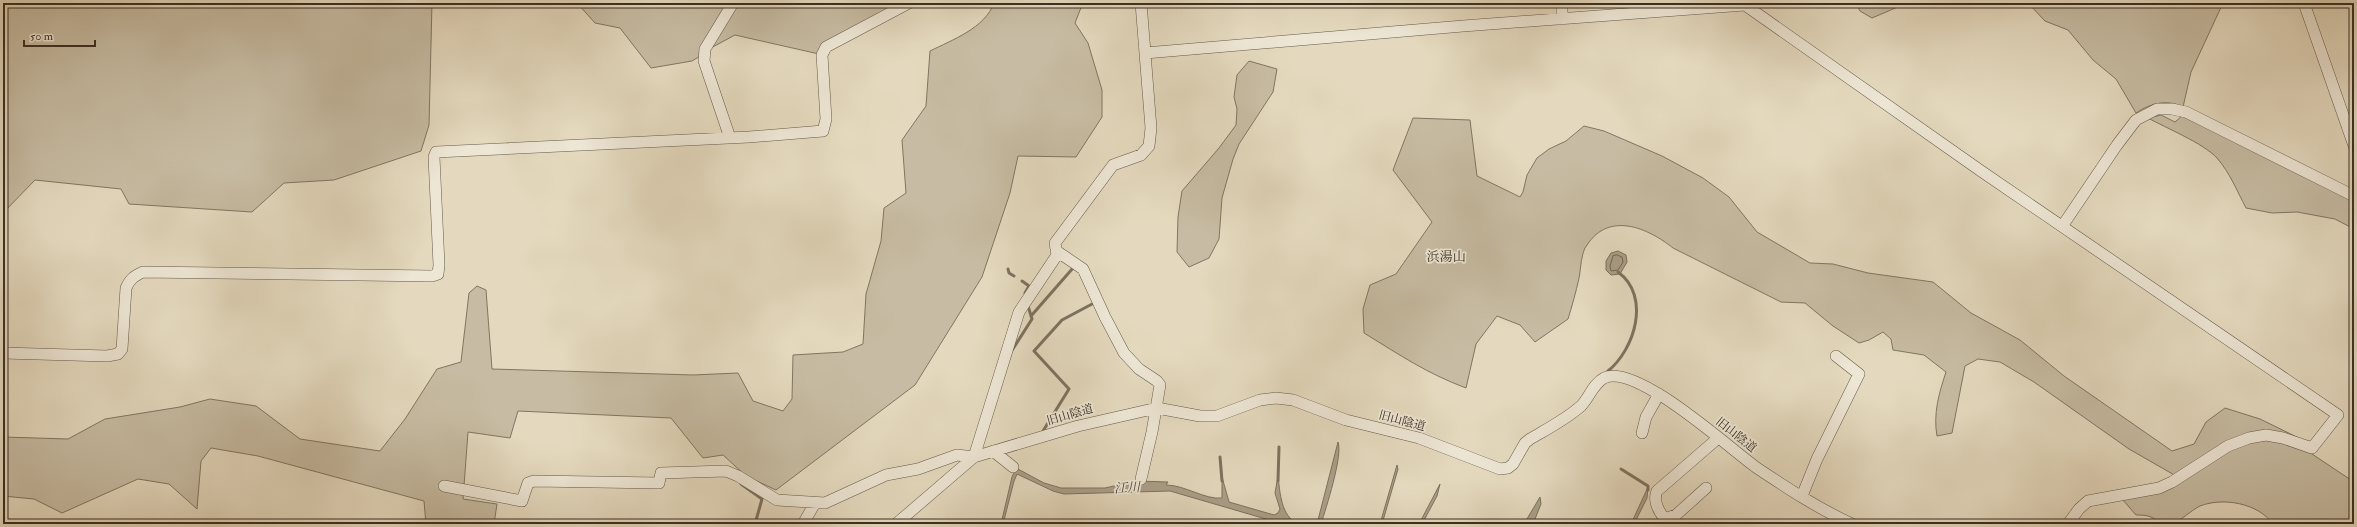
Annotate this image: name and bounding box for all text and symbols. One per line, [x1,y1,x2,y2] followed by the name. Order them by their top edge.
[24,22,95,48] scale bar
[30,29,54,44] text: 50 m
[1426,249,1466,265] district label: 浜湯山
[1045,401,1095,429] street label: 旧山陰道
[1377,408,1427,434] street label: 旧山陰道
[1712,414,1760,456] street label: 旧山陰道
[1114,479,1142,497] water label: 江川

